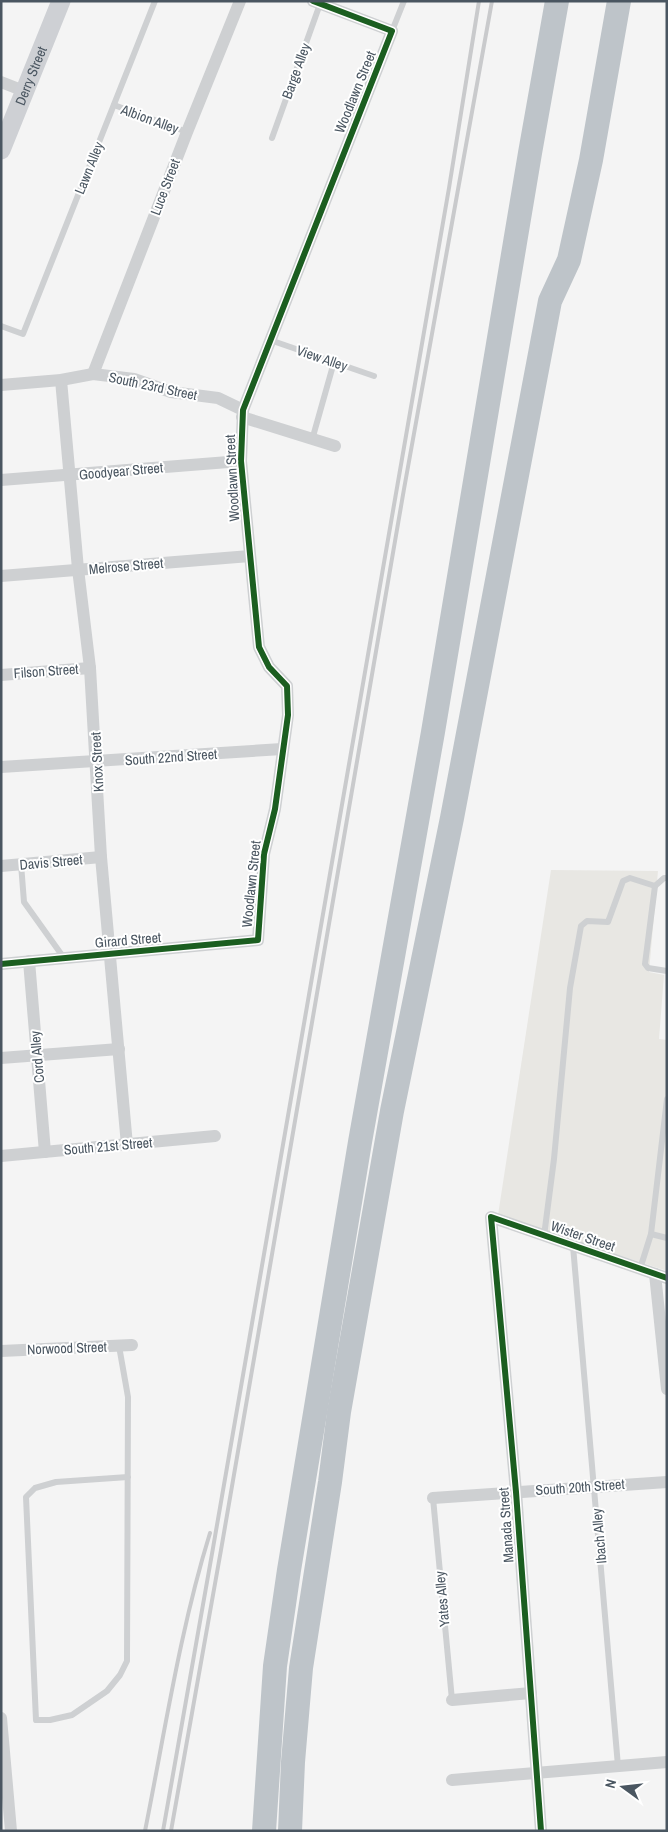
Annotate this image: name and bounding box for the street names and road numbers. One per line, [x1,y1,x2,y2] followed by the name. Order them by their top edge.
[278,40,314,101] street label: Barge Alley
[11,44,51,108] street label: Derry Street
[330,48,380,136] street label: Woodlawn Street
[118,100,182,138] street label: Albion Alley
[70,139,108,197] street label: Lawn Alley
[146,156,184,218] street label: Luce Street
[294,341,350,375] street label: View Alley
[107,368,199,404] street label: South 23rd Street
[221,434,243,522] street label: Woodlawn Street
[78,458,164,484] street label: Goodyear Street
[88,554,164,578] street label: Melrose Street
[13,660,79,682] street label: Filson Street
[86,732,108,792] street label: Knox Street
[124,745,218,769] street label: South 22nd Street
[237,840,265,928] street label: Woodlawn Street
[19,850,83,874] street label: Davis Street
[94,928,162,952] street label: Girard Street
[26,1030,48,1084] street label: Cord Alley
[63,1133,153,1159] street label: South 21st Street
[548,1217,618,1255] street label: Wister Street
[27,1338,107,1358] street label: Norwood Street
[535,1475,625,1499] street label: South 20th Street
[494,1487,518,1563] street label: Manada Street
[588,1507,610,1564] street label: Ibach Alley
[431,1570,453,1628] street label: Yates Alley

